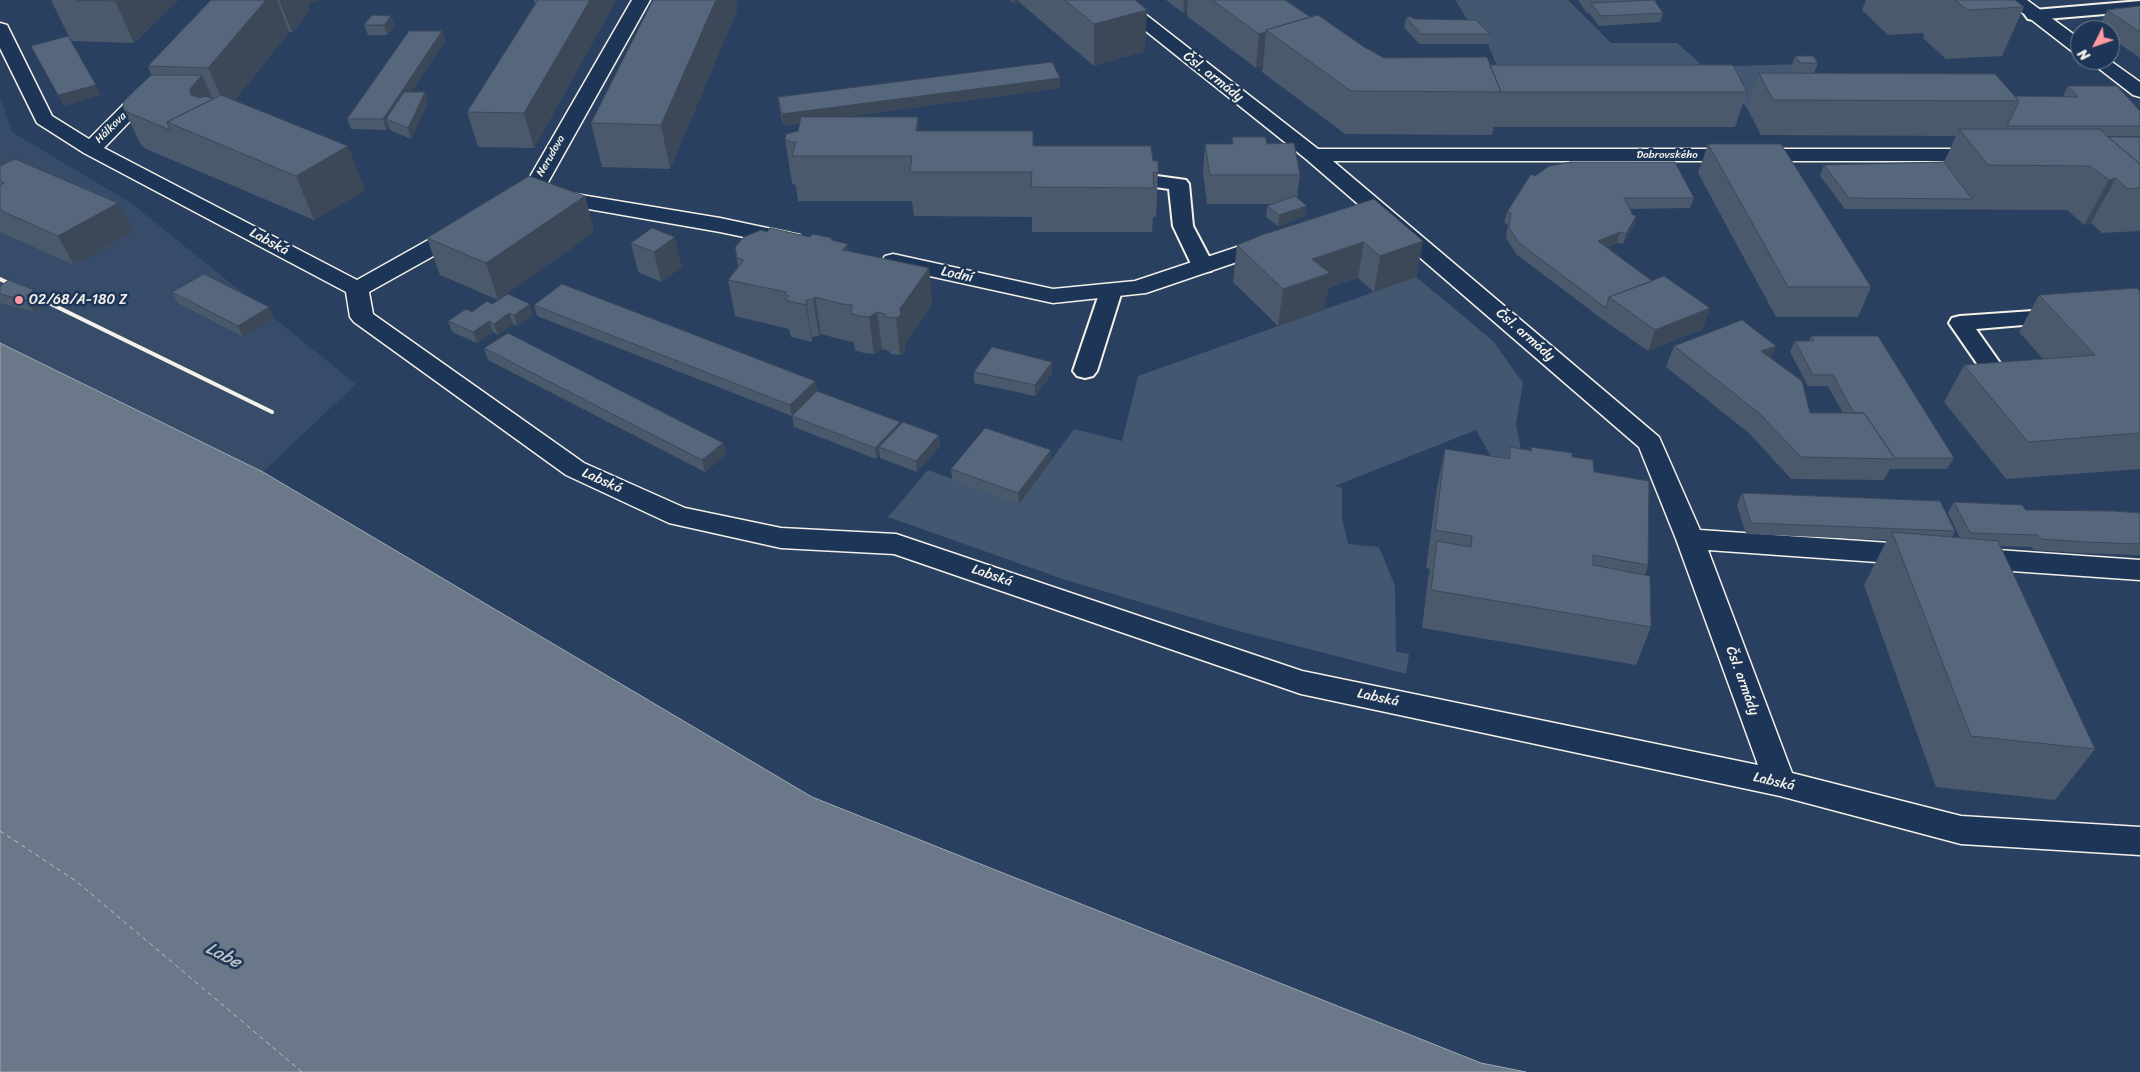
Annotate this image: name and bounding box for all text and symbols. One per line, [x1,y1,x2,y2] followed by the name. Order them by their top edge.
[2070,20,2120,70] north arrow
[2071,43,2097,66] text: N
[1179,48,1247,106] street label: Čsl. armády
[93,110,129,146] street label: Hálkova
[534,133,568,179] street label: Nerudova
[1636,148,1698,162] street label: Dobrovského
[246,225,292,259] street label: Labská
[939,263,975,287] street label: Lodní
[29,292,127,308] place label: O2/68/A-180 Z
[13,294,25,306] marker: O2/68/A-180 Z
[1492,305,1558,365] street label: Čsl. armády
[579,465,625,497] street label: Labská
[969,561,1015,591] street label: Labská
[1722,644,1762,718] street label: Čsl. armády
[1356,685,1400,711] street label: Labská
[1752,769,1796,795] street label: Labská
[202,938,244,974] water label: Labe

